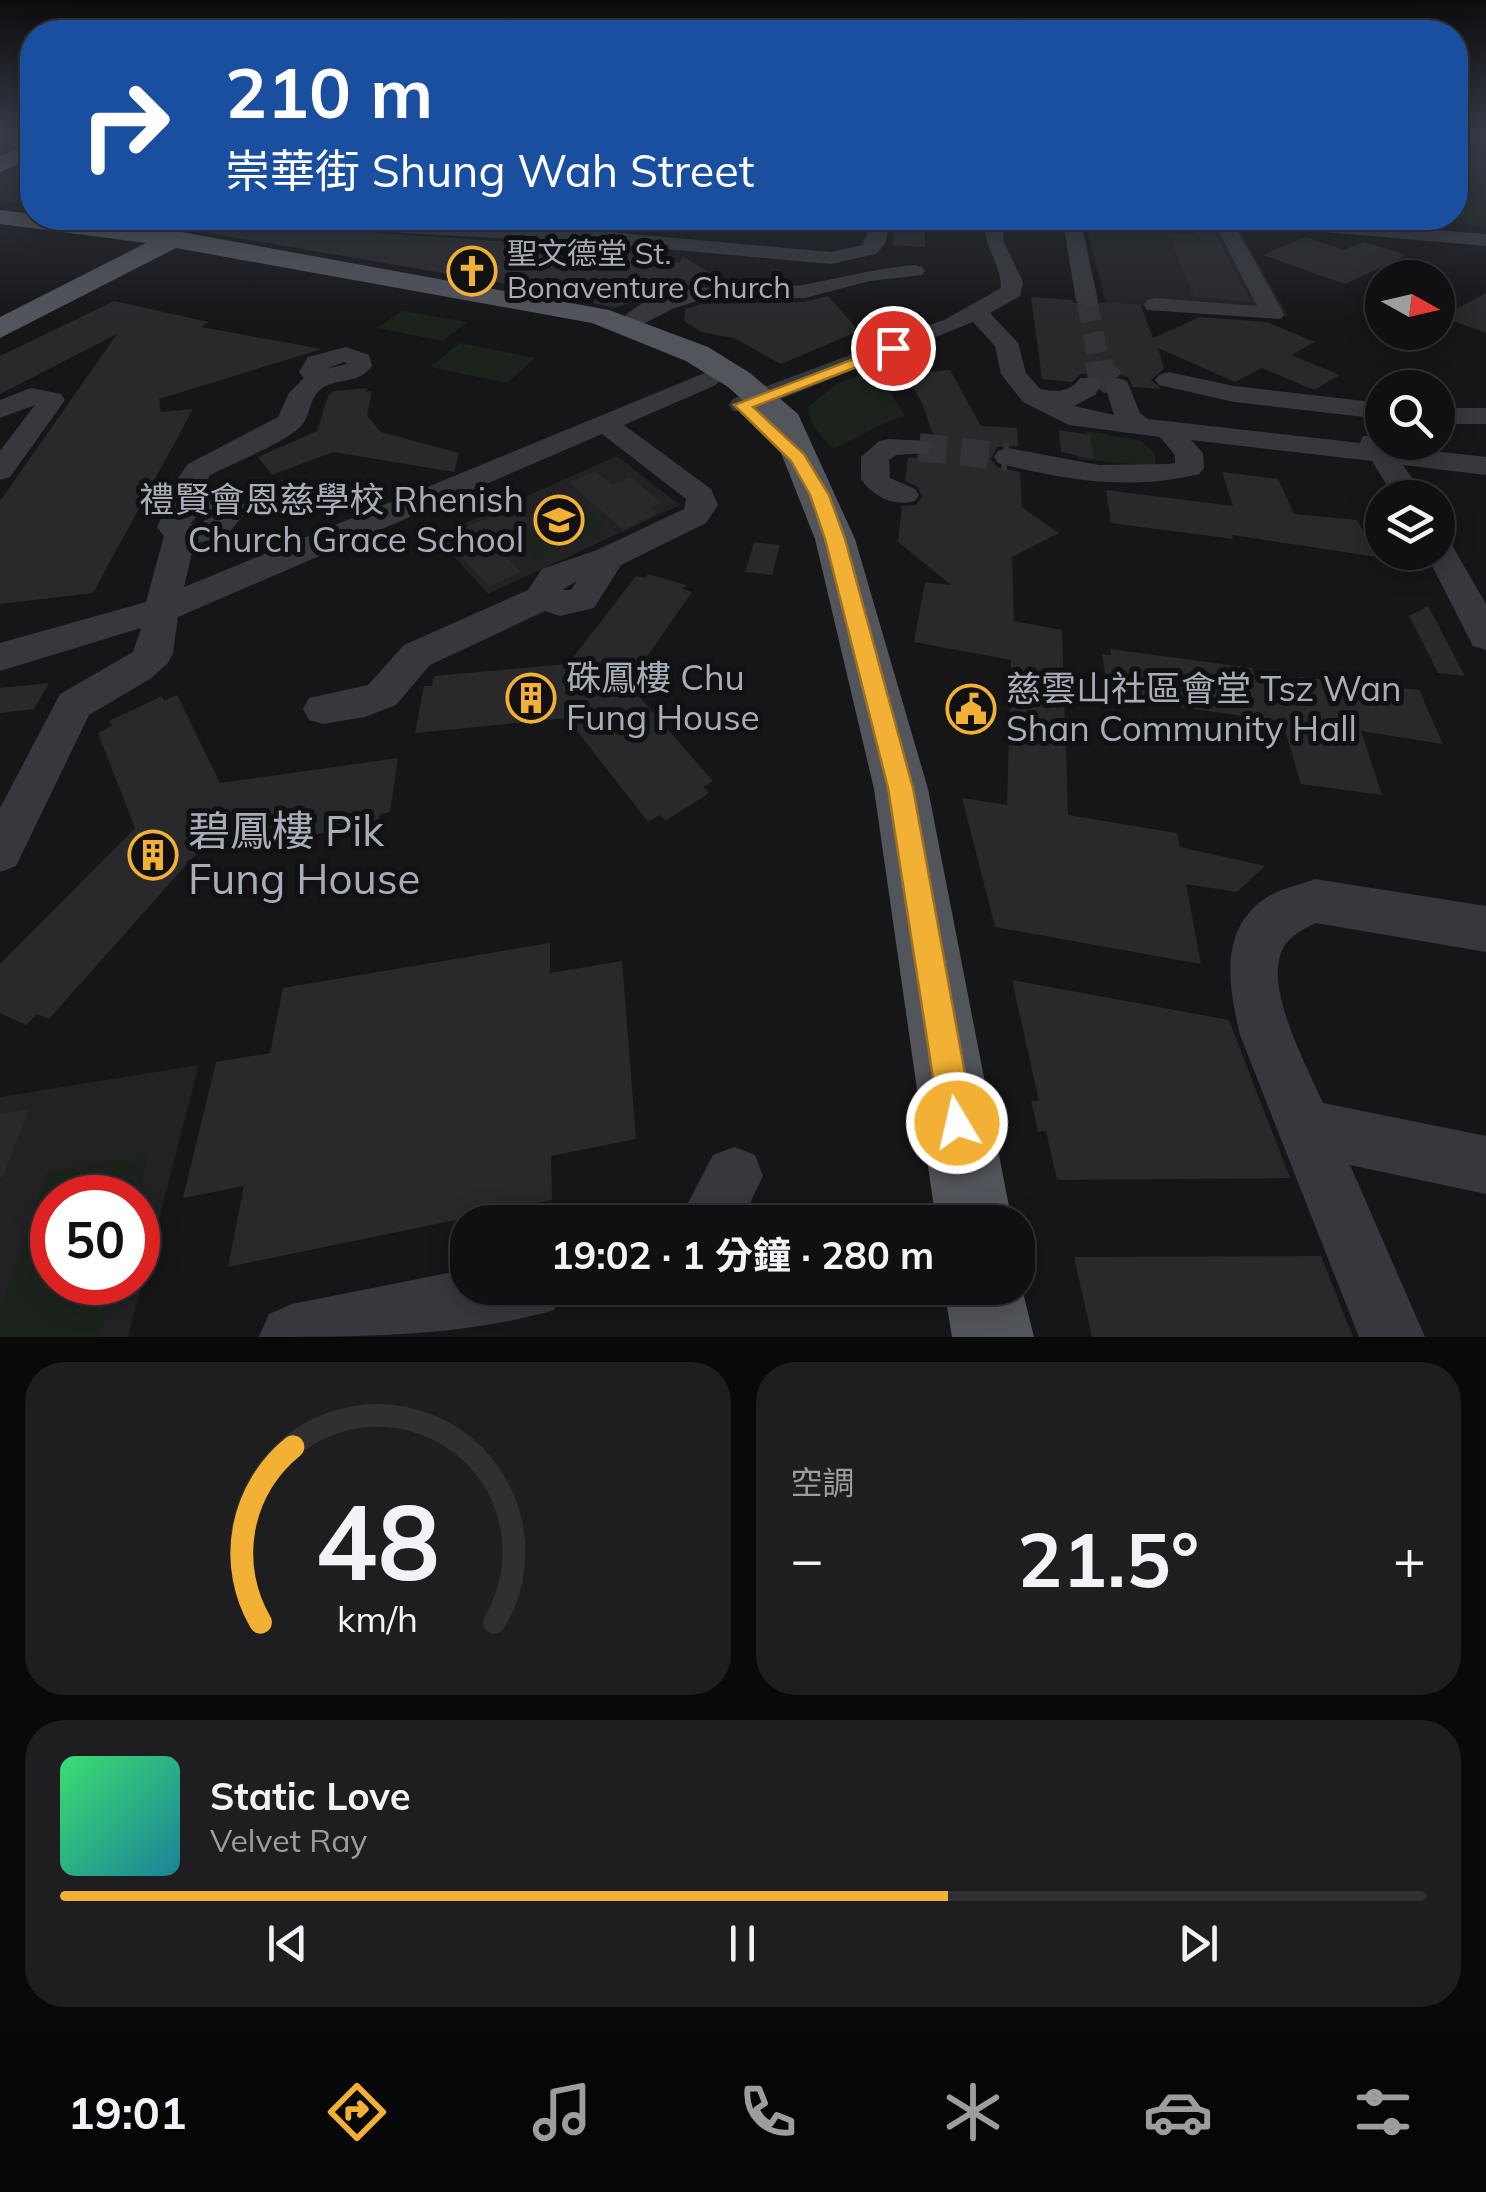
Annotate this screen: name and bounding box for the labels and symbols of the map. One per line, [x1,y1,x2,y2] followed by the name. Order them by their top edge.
[507,234,791,306] place label: 聖文德堂 St. Bonaventure Church
[446,245,498,297] church icon: 聖文德堂 St. Bonaventure Church
[1365,260,1455,350] north arrow
[851,306,936,391] pin
[139,477,524,561] place label: 禮賢會恩慈學校 Rhenish Church Grace School
[533,494,585,546] school or university icon: 禮賢會恩慈學校 Rhenish Church Grace School
[566,655,760,739] place label: 硃鳳樓 Chu Fung House
[1006,666,1402,750] place label: 慈雲山社區會堂 Tsz Wan Shan Community Hall
[505,672,557,724] building icon: 硃鳳樓 Chu Fung House
[945,683,997,735] public building icon: 慈雲山社區會堂 Tsz Wan Shan Community Hall
[188,804,420,905] place label: 碧鳳樓 Pik Fung House
[127,829,179,881] building icon: 碧鳳樓 Pik Fung House
[905,1071,1009,1175] position arrow
[30,1175,160,1305] speed limit sign: 50

